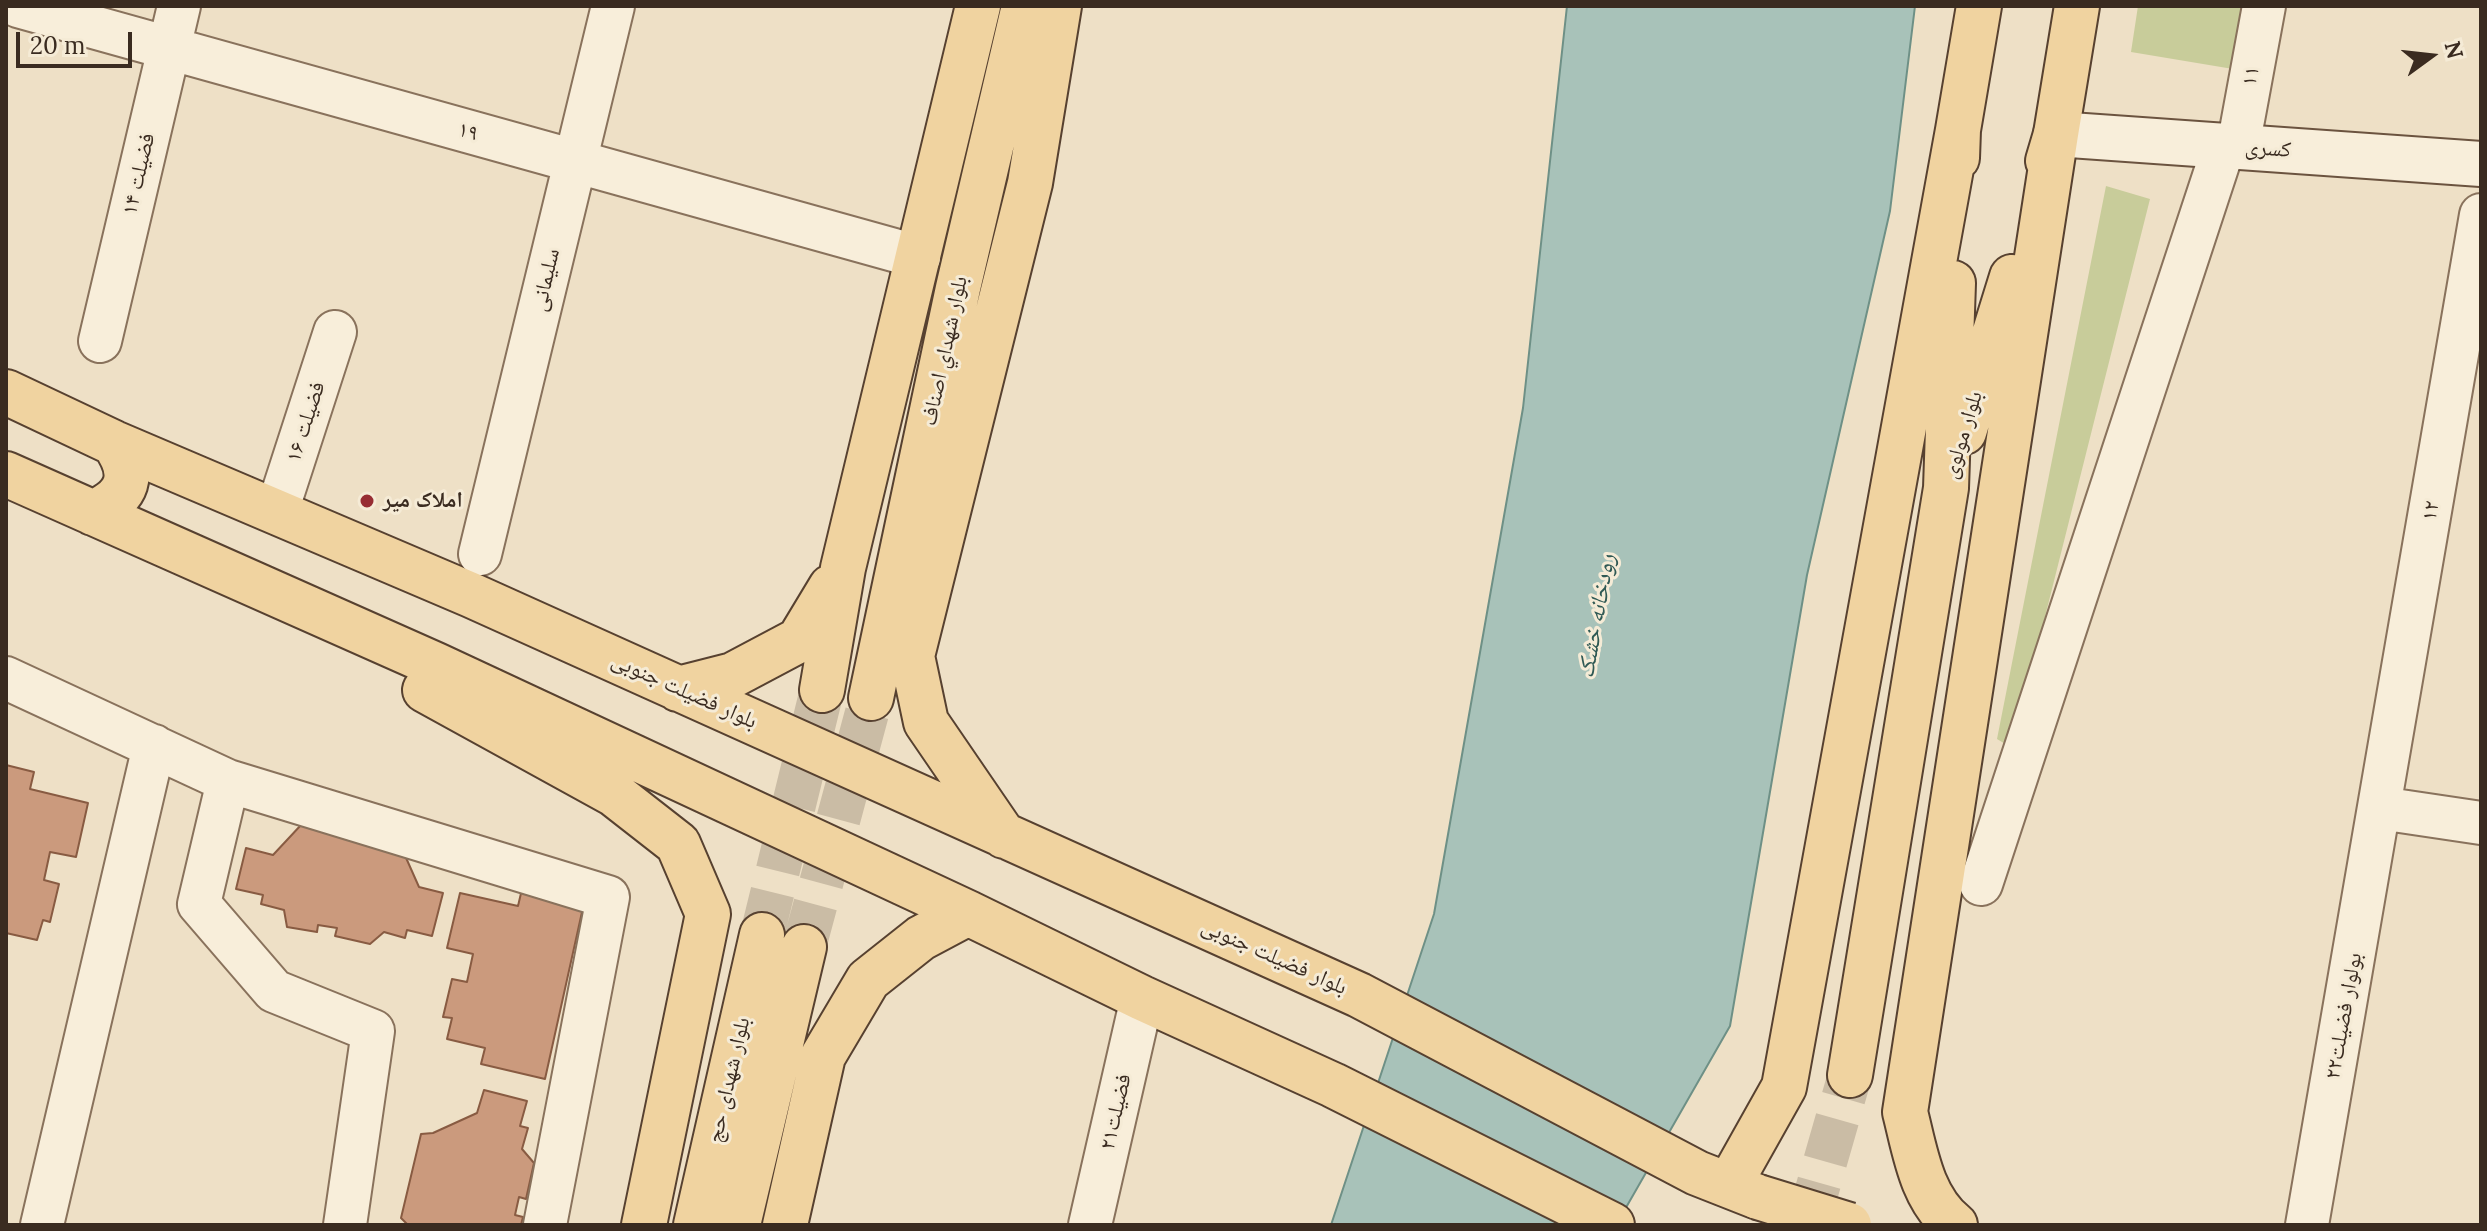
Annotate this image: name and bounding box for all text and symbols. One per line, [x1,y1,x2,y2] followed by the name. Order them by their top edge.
[20,16,136,66] scale bar
[2391,16,2471,96] north arrow
[30,30,86,61] text: 20 m
[2438,38,2470,62] text: N
[2236,64,2266,88] street label: ۱۱
[455,117,481,147] street label: ۱۹
[117,131,161,217] street label: فضیلت ۱۴
[2244,134,2292,164] street label: کسری
[526,246,566,314] street label: سلیمانی
[916,274,974,428] street label: بلوار شهداي اصناف
[281,378,331,466] street label: فضیلت ۱۶
[1937,388,1989,482] street label: بلوار مولوی
[383,488,463,514] place label: املاک میر
[358,492,376,510] marker: املاک میر
[2416,499,2446,523] street label: ۱۲
[1572,552,1622,680] water label: رودخانه خشک
[607,647,761,735] street label: بلوار فضیلت جنوبی
[1197,913,1351,1001] street label: بلوار فضیلت جنوبی
[2320,951,2368,1081] street label: بولوار فضیلت۲۲
[702,1015,756,1145] street label: بلوار شهدای حج
[1094,1071,1138,1153] street label: فضیلت۲۱

